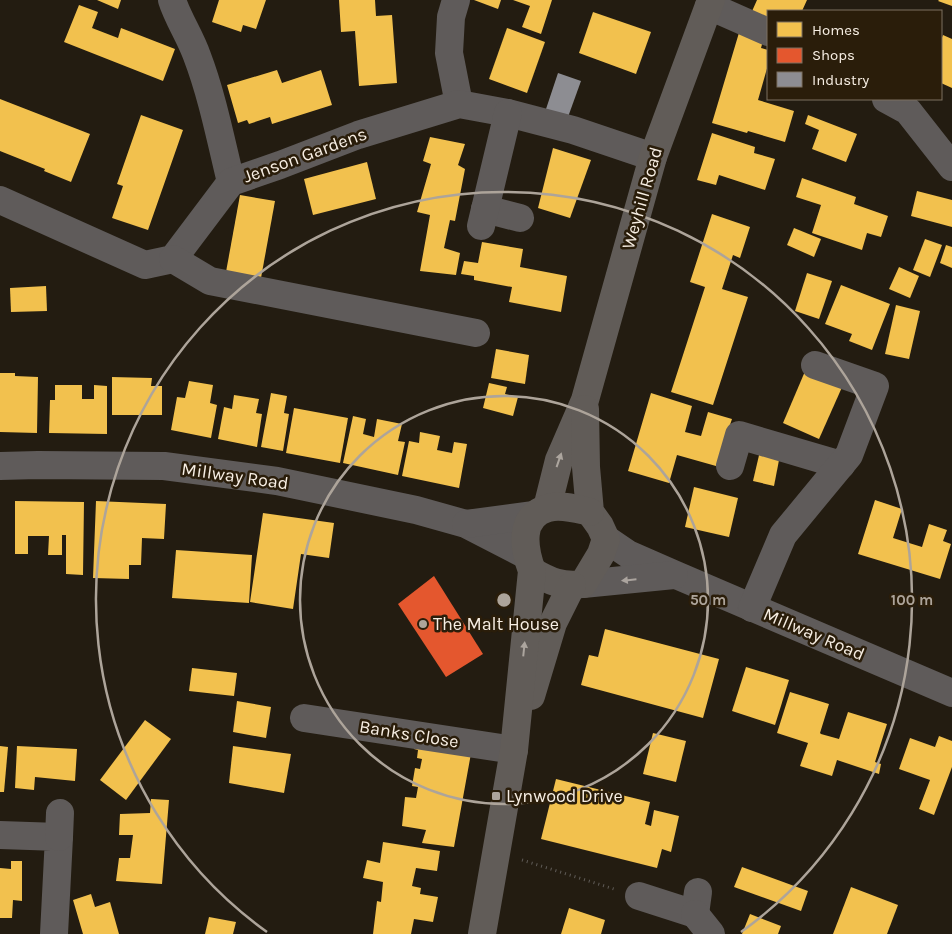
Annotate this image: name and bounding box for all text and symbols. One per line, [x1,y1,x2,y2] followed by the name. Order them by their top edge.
[767,10,942,100] legend
[812,21,860,39] text: Homes
[812,46,855,64] text: Shops
[812,71,869,89] text: Industry
[240,122,370,188] street label: Jenson Gardens
[617,144,667,252] street label: Weyhill Road
[556,453,564,468] one-way arrow
[180,458,290,494] street label: Millway Road
[621,576,637,584] one-way arrow
[495,591,513,609] centre of rings
[690,591,726,609] text: 50 m
[891,591,933,609] text: 100 m
[760,603,868,665] street label: Millway Road
[433,613,559,635] place label: The Malt House
[417,618,429,630] marker: The Malt House
[520,641,528,657] one-way arrow
[358,715,460,753] street label: Banks Close
[506,785,623,807] place label: Lynwood Drive
[490,790,502,802] marker: Lynwood Drive

